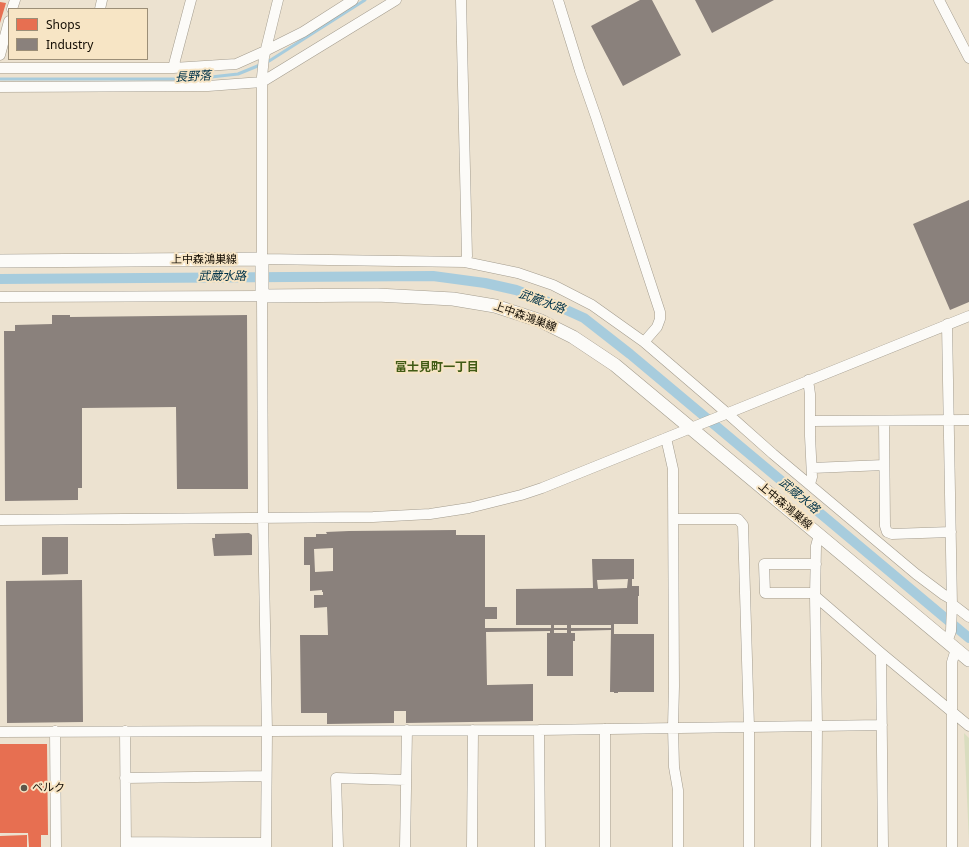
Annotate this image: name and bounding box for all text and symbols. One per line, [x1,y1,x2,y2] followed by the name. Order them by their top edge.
[8,8,148,60] legend
[46,16,80,33] text: Shops
[46,36,93,53] text: Industry
[175,69,211,85] water label: 長野落
[171,253,237,267] street label: 上中森鴻巣線
[198,270,246,284] water label: 武蔵水路
[517,287,567,317] water label: 武蔵水路
[492,300,558,334] street label: 上中森鴻巣線
[395,361,479,375] district label: 富士見町一丁目
[776,475,822,517] water label: 武蔵水路
[755,480,815,532] street label: 上中森鴻巣線
[32,781,65,795] place label: ベルク
[19,783,29,793] marker: ベルク

